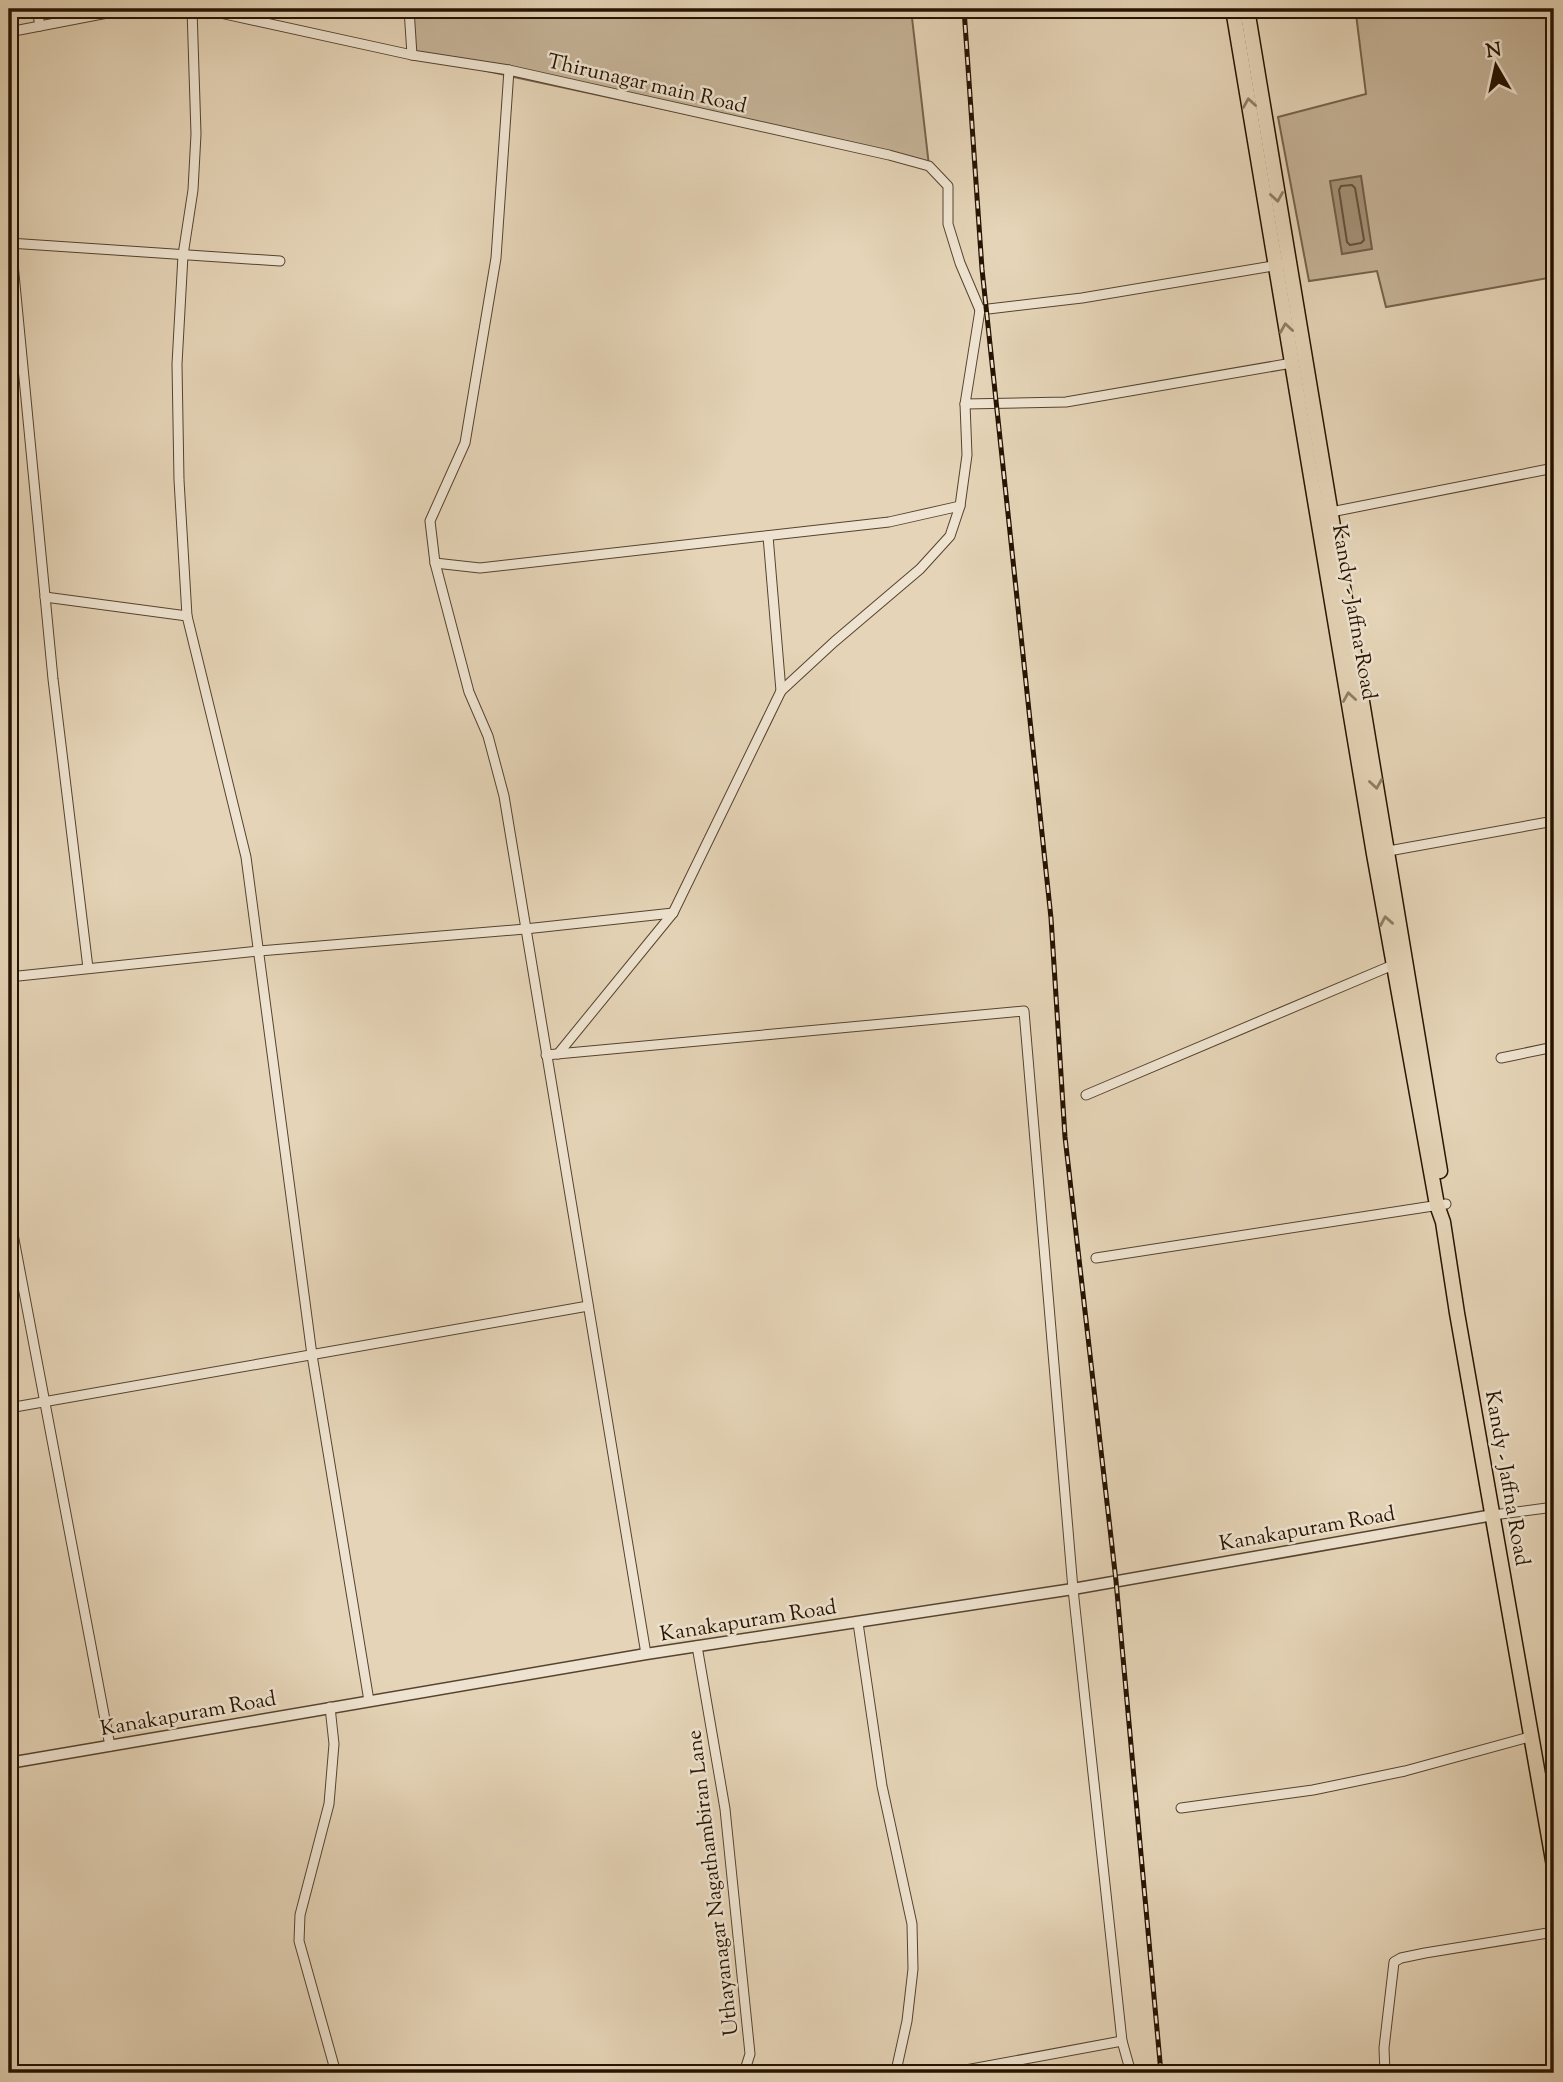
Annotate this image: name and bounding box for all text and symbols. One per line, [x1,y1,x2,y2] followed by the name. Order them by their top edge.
[1462,32,1532,102] north arrow
[1484,37,1503,66] text: N
[544,47,749,123] street label: Thirunagar main Road
[1242,97,1257,109] one-way arrow
[1269,191,1284,203] one-way arrow
[1279,322,1294,334] one-way arrow
[1323,522,1383,703] street label: Kandy - Jaffna Road
[1342,691,1357,703] one-way arrow
[1368,778,1383,790] one-way arrow
[1379,915,1394,927] one-way arrow
[1476,1388,1536,1569] street label: Kandy - Jaffna Road
[1217,1500,1398,1560] street label: Kanakapuram Road
[658,1593,839,1651] street label: Kanakapuram Road
[98,1685,279,1745] street label: Kanakapuram Road
[680,1728,748,2038] street label: Uthayanagar Nagathambiran Lane

